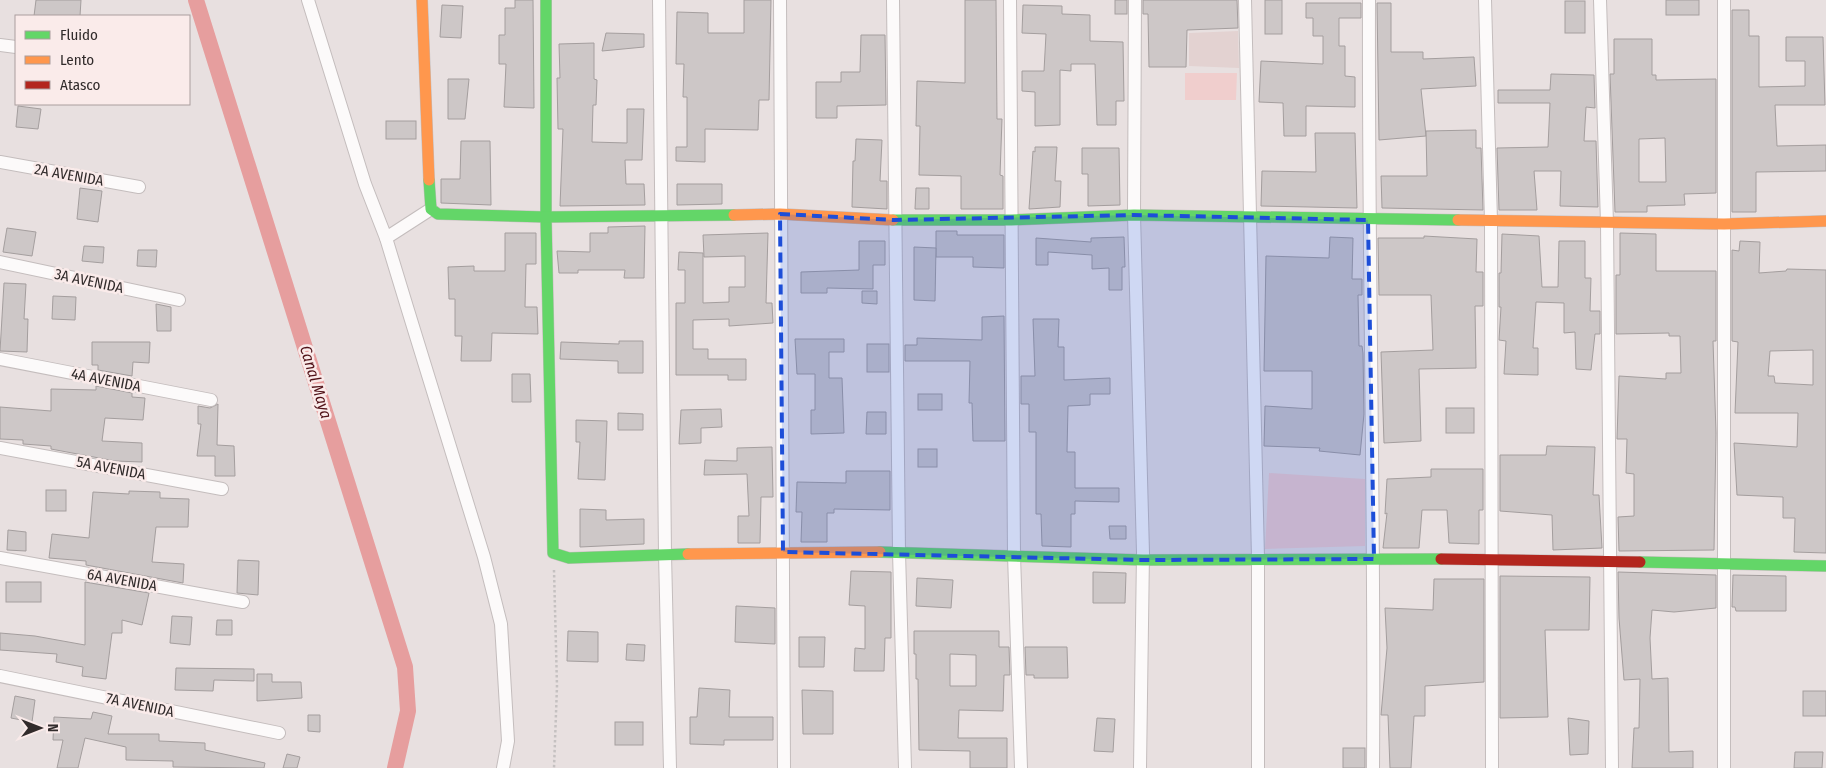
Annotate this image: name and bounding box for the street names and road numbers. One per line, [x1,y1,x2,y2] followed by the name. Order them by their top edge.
[33,160,105,190] street label: 2A AVENIDA
[53,265,125,297] street label: 3A AVENIDA
[70,364,142,396] street label: 4A AVENIDA
[75,452,147,484] street label: 5A AVENIDA
[86,565,158,595] street label: 6A AVENIDA
[104,689,176,721] street label: 7A AVENIDA

